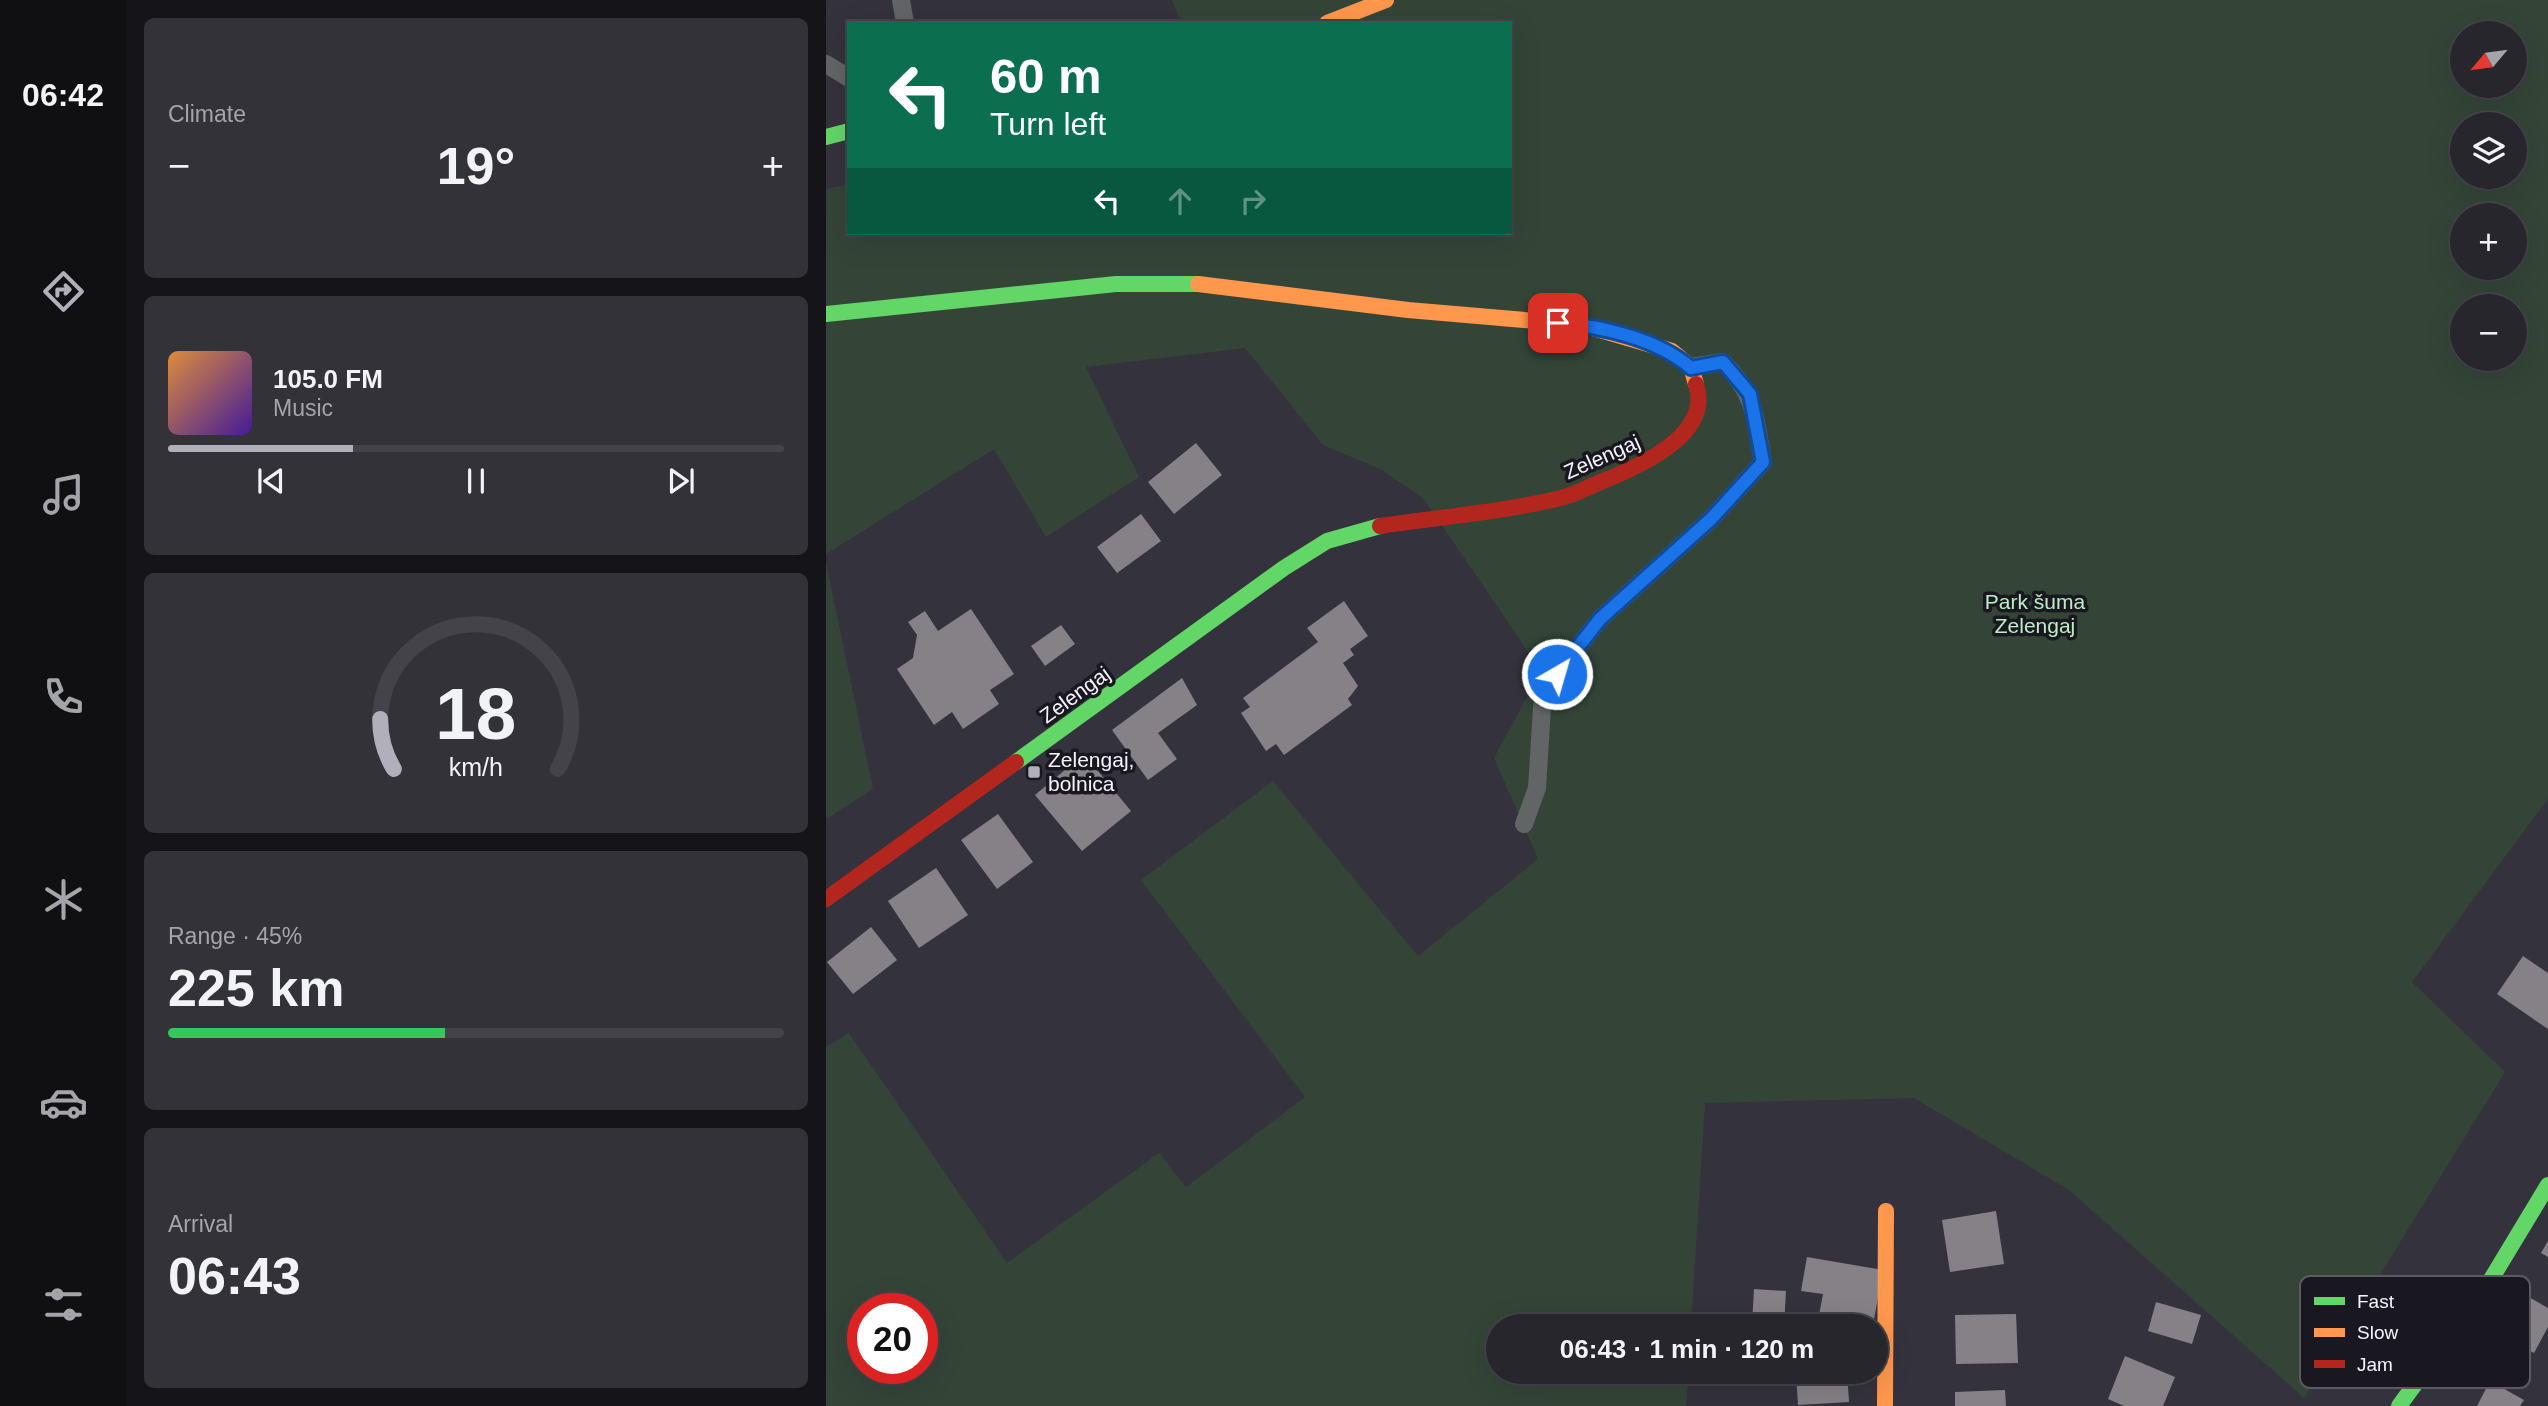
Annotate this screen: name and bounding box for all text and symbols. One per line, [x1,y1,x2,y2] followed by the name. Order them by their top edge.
[2450,21,2527,98] north arrow
[2450,21,2527,371] map controls
[875,49,966,140] icon: left
[990,49,1102,103] text: 60 m
[22,77,104,113] text: 06:42
[168,101,246,127] text: Climate
[990,106,1106,142] text: Turn left
[2450,112,2527,189] button: layers
[437,137,515,195] text: 19°
[168,145,190,187] text: −
[762,145,784,187] text: +
[1088,182,1126,220] icon: left
[1161,182,1199,220] icon: ahead
[1234,182,1272,220] icon: right
[2450,203,2527,280] button: +
[39,267,88,316] icon: directions
[1528,293,1588,353] pin
[2450,294,2527,371] button: −
[1539,304,1577,342] icon: arrive
[273,364,383,394] text: 105.0 FM
[273,395,333,421] text: Music
[1560,430,1643,483] street label: Zelengaj
[252,462,290,500] icon: previous
[457,462,495,500] icon: pause
[662,462,700,500] icon: next
[39,470,88,519] icon: music
[1985,590,2085,637] park label: Park šuma Zelengaj
[1520,637,1594,711] position arrow
[1035,662,1114,728] street label: Zelengaj
[39,672,88,721] icon: phone
[436,673,516,754] text: 18
[1048,748,1134,795] place label: Zelengaj, bolnica
[449,753,503,781] text: km/h
[1026,764,1042,780] marker: Zelengaj, bolnica
[39,875,88,924] icon: climate
[168,923,302,949] text: Range · 45%
[168,959,344,1017] text: 225 km
[39,1078,88,1127] icon: car
[168,1211,233,1237] text: Arrival
[168,1247,301,1305] text: 06:43
[2300,1276,2530,1388] legend
[39,1280,88,1329] icon: filters
[2357,1291,2395,1312] text: Fast
[847,1293,938,1384] speed limit sign: 20
[2357,1322,2398,1343] text: Slow
[1560,1334,1814,1364] text: 06:43 · 1 min · 120 m
[2357,1354,2393,1375] text: Jam

